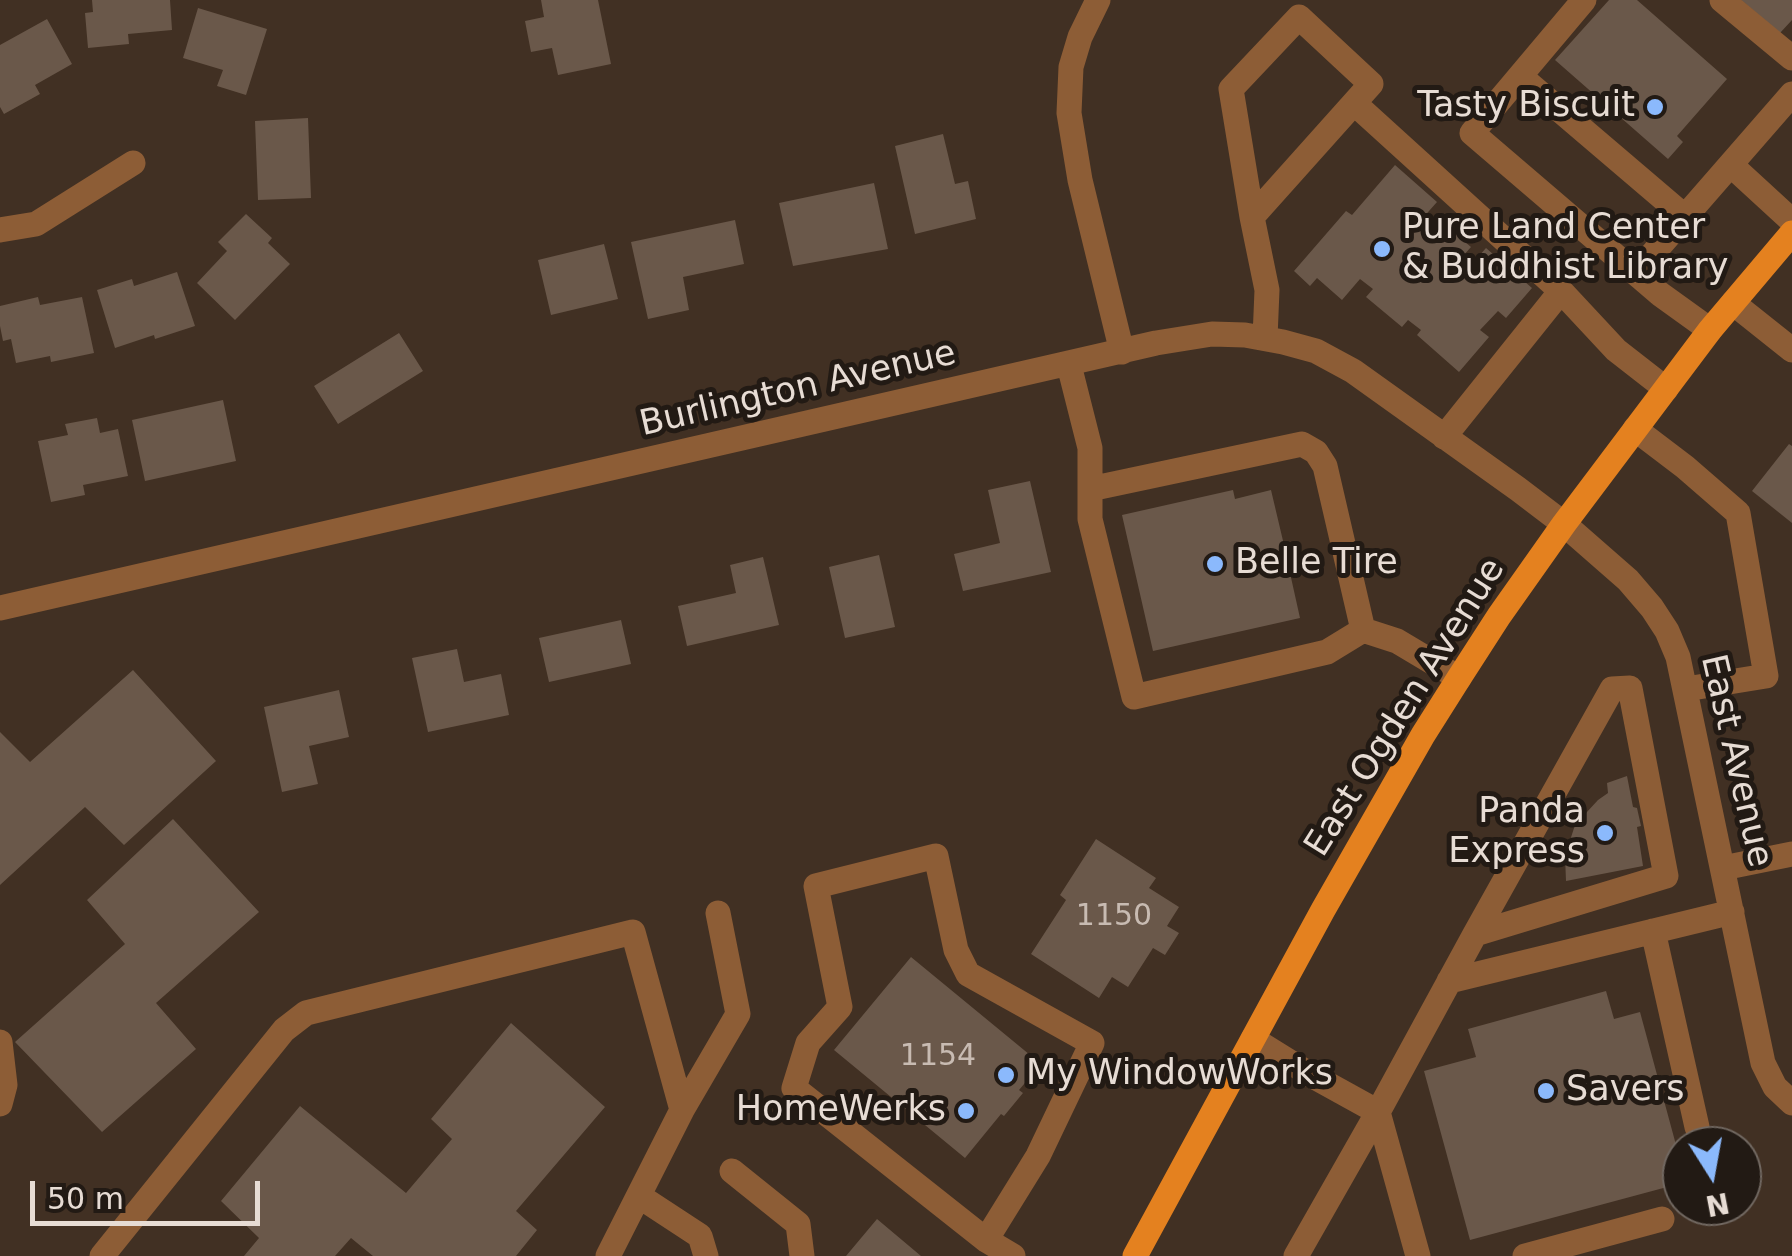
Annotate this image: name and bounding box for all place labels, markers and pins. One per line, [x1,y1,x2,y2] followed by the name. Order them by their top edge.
[1417,86,1635,128] place label: Tasty Biscuit
[1644,96,1666,118] marker: Tasty Biscuit
[1402,208,1728,290] place label: Pure Land Center & Buddhist Library
[1371,238,1393,260] marker: Pure Land Center & Buddhist Library
[1235,543,1398,585] place label: Belle Tire
[1204,553,1226,575] marker: Belle Tire
[1448,792,1585,874] place label: Panda Express
[1594,822,1616,844] marker: Panda Express
[1026,1054,1333,1096] place label: My WindowWorks
[995,1064,1017,1086] marker: My WindowWorks
[1566,1070,1685,1112] place label: Savers
[1535,1080,1557,1102] marker: Savers
[736,1090,946,1132] place label: HomeWerks
[955,1100,977,1122] marker: HomeWerks

